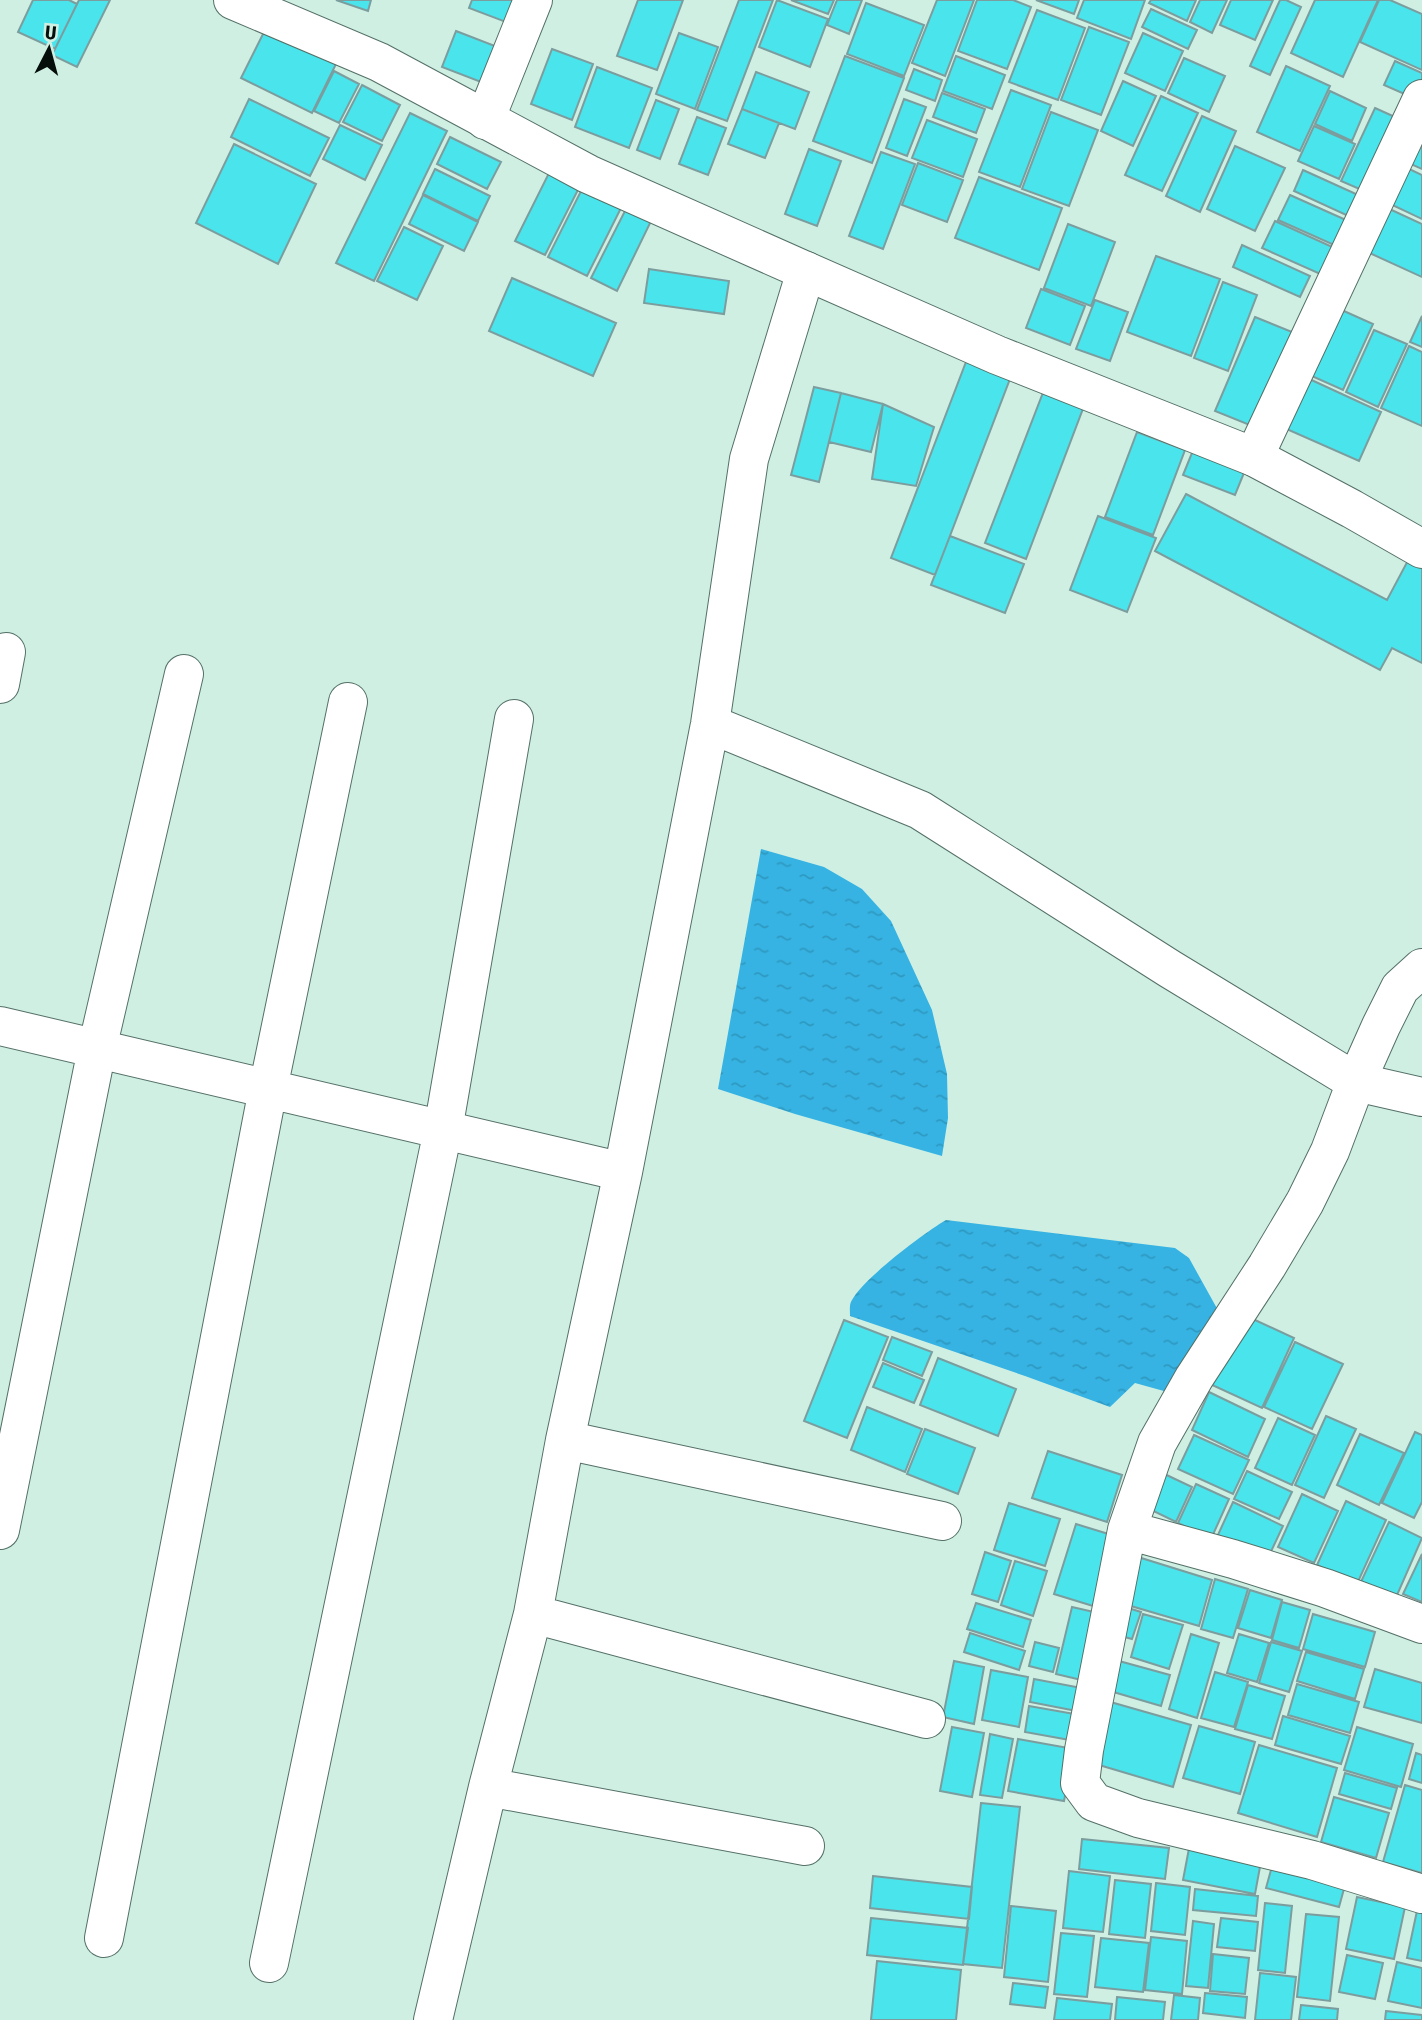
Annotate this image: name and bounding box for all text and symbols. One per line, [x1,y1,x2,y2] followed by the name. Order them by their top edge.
[14,14,84,84] north arrow
[44,21,57,45] text: U

